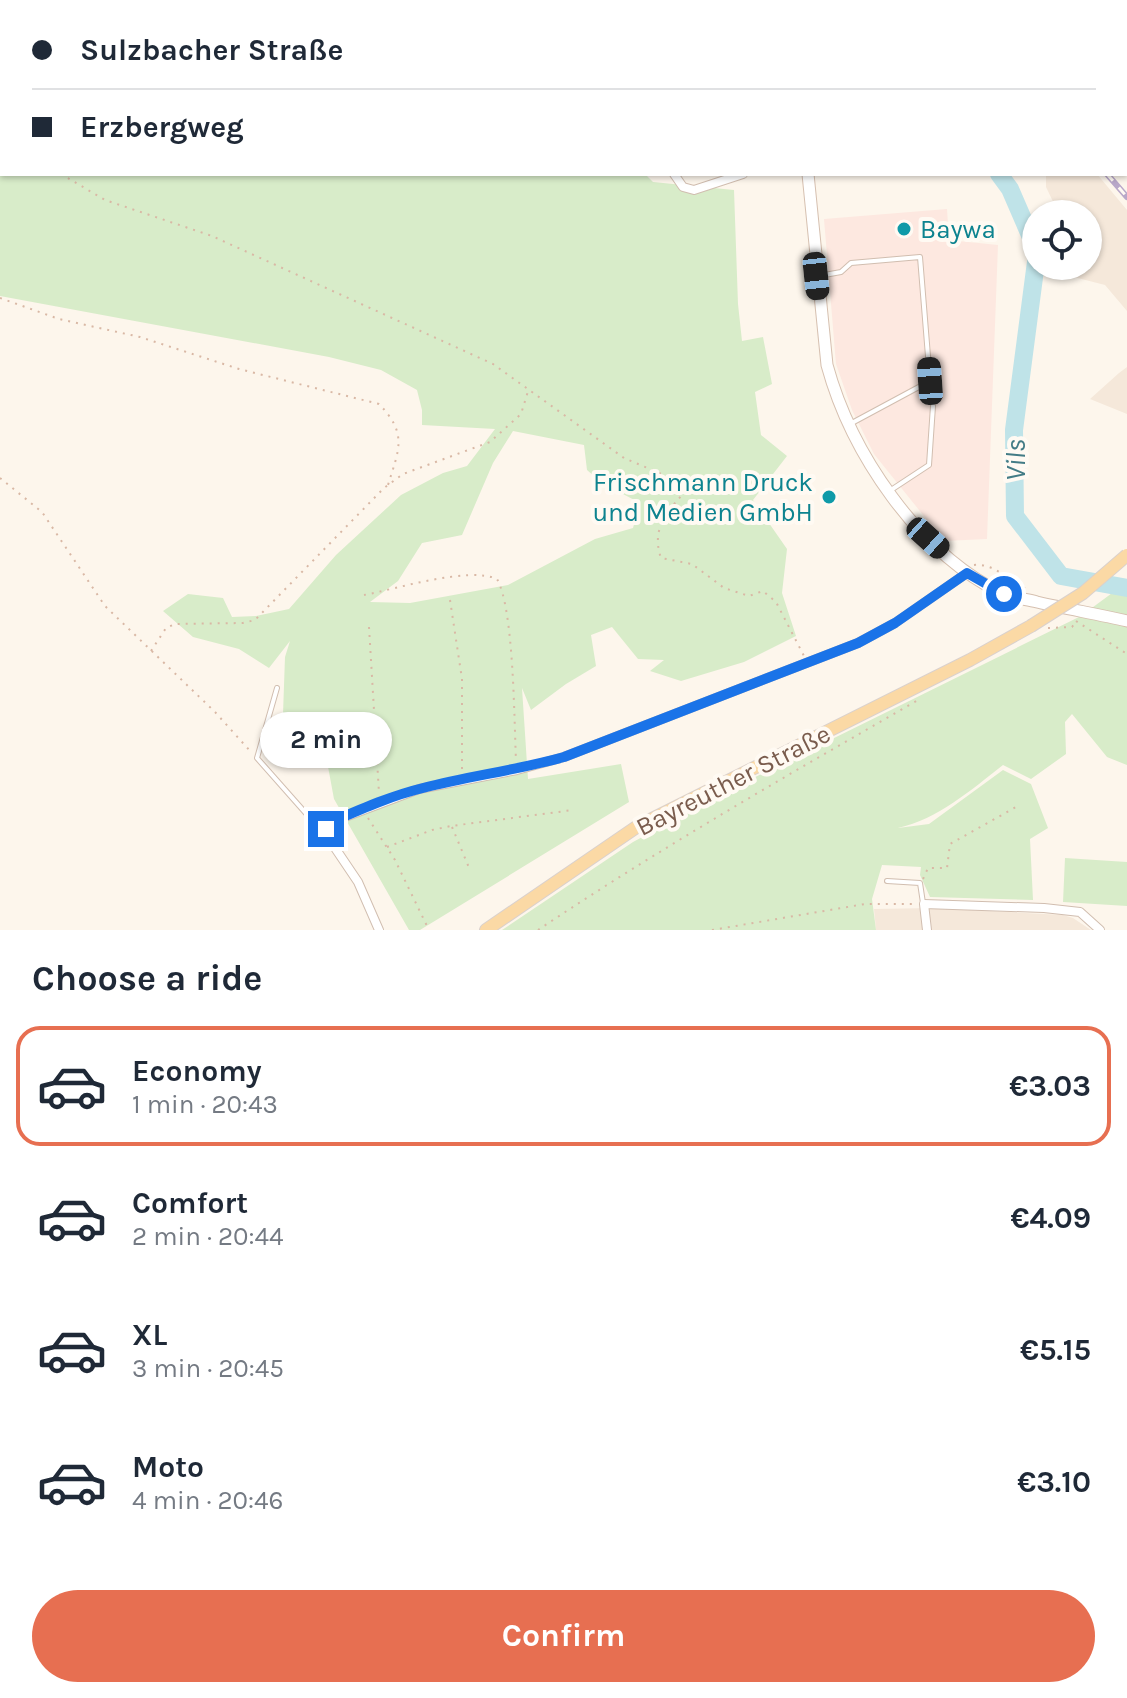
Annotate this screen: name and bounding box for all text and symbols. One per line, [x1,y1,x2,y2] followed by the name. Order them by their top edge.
[80,32,343,68] text: Sulzbacher Straße
[80,109,244,145] text: Erzbergweg
[1022,200,1102,280] map controls
[1022,200,1102,280] button: locate
[920,214,996,245] place label: Baywa
[895,220,913,238] marker: Baywa
[802,251,830,301] car
[916,356,944,406] car
[999,439,1032,481] water label: Vils
[592,467,813,528] place label: Frischmann Druck und Medien GmbH
[820,488,838,506] marker: Frischmann Druck und Medien GmbH
[902,513,954,563] car
[986,576,1022,612] route start
[260,713,392,769] callout: 2 min
[631,718,836,843] street label: Bayreuther Straße
[290,724,362,755] text: 2 min
[308,811,344,847] route end
[32,957,262,999] text: Choose a ride
[36,1050,108,1122] icon: car
[132,1053,262,1089] text: Economy
[1009,1068,1091,1104] text: €3.03
[132,1089,278,1120] text: 1 min · 20:43
[36,1182,108,1254] icon: car
[132,1185,248,1221] text: Comfort
[1010,1200,1091,1236] text: €4.09
[132,1221,284,1252] text: 2 min · 20:44
[36,1314,108,1386] icon: car
[132,1317,167,1353] text: XL
[1020,1332,1091,1368] text: €5.15
[132,1353,284,1384] text: 3 min · 20:45
[36,1446,108,1518] icon: car
[132,1449,204,1485] text: Moto
[1017,1464,1091,1500] text: €3.10
[132,1485,283,1516] text: 4 min · 20:46
[32,1590,1095,1682] button: Confirm

